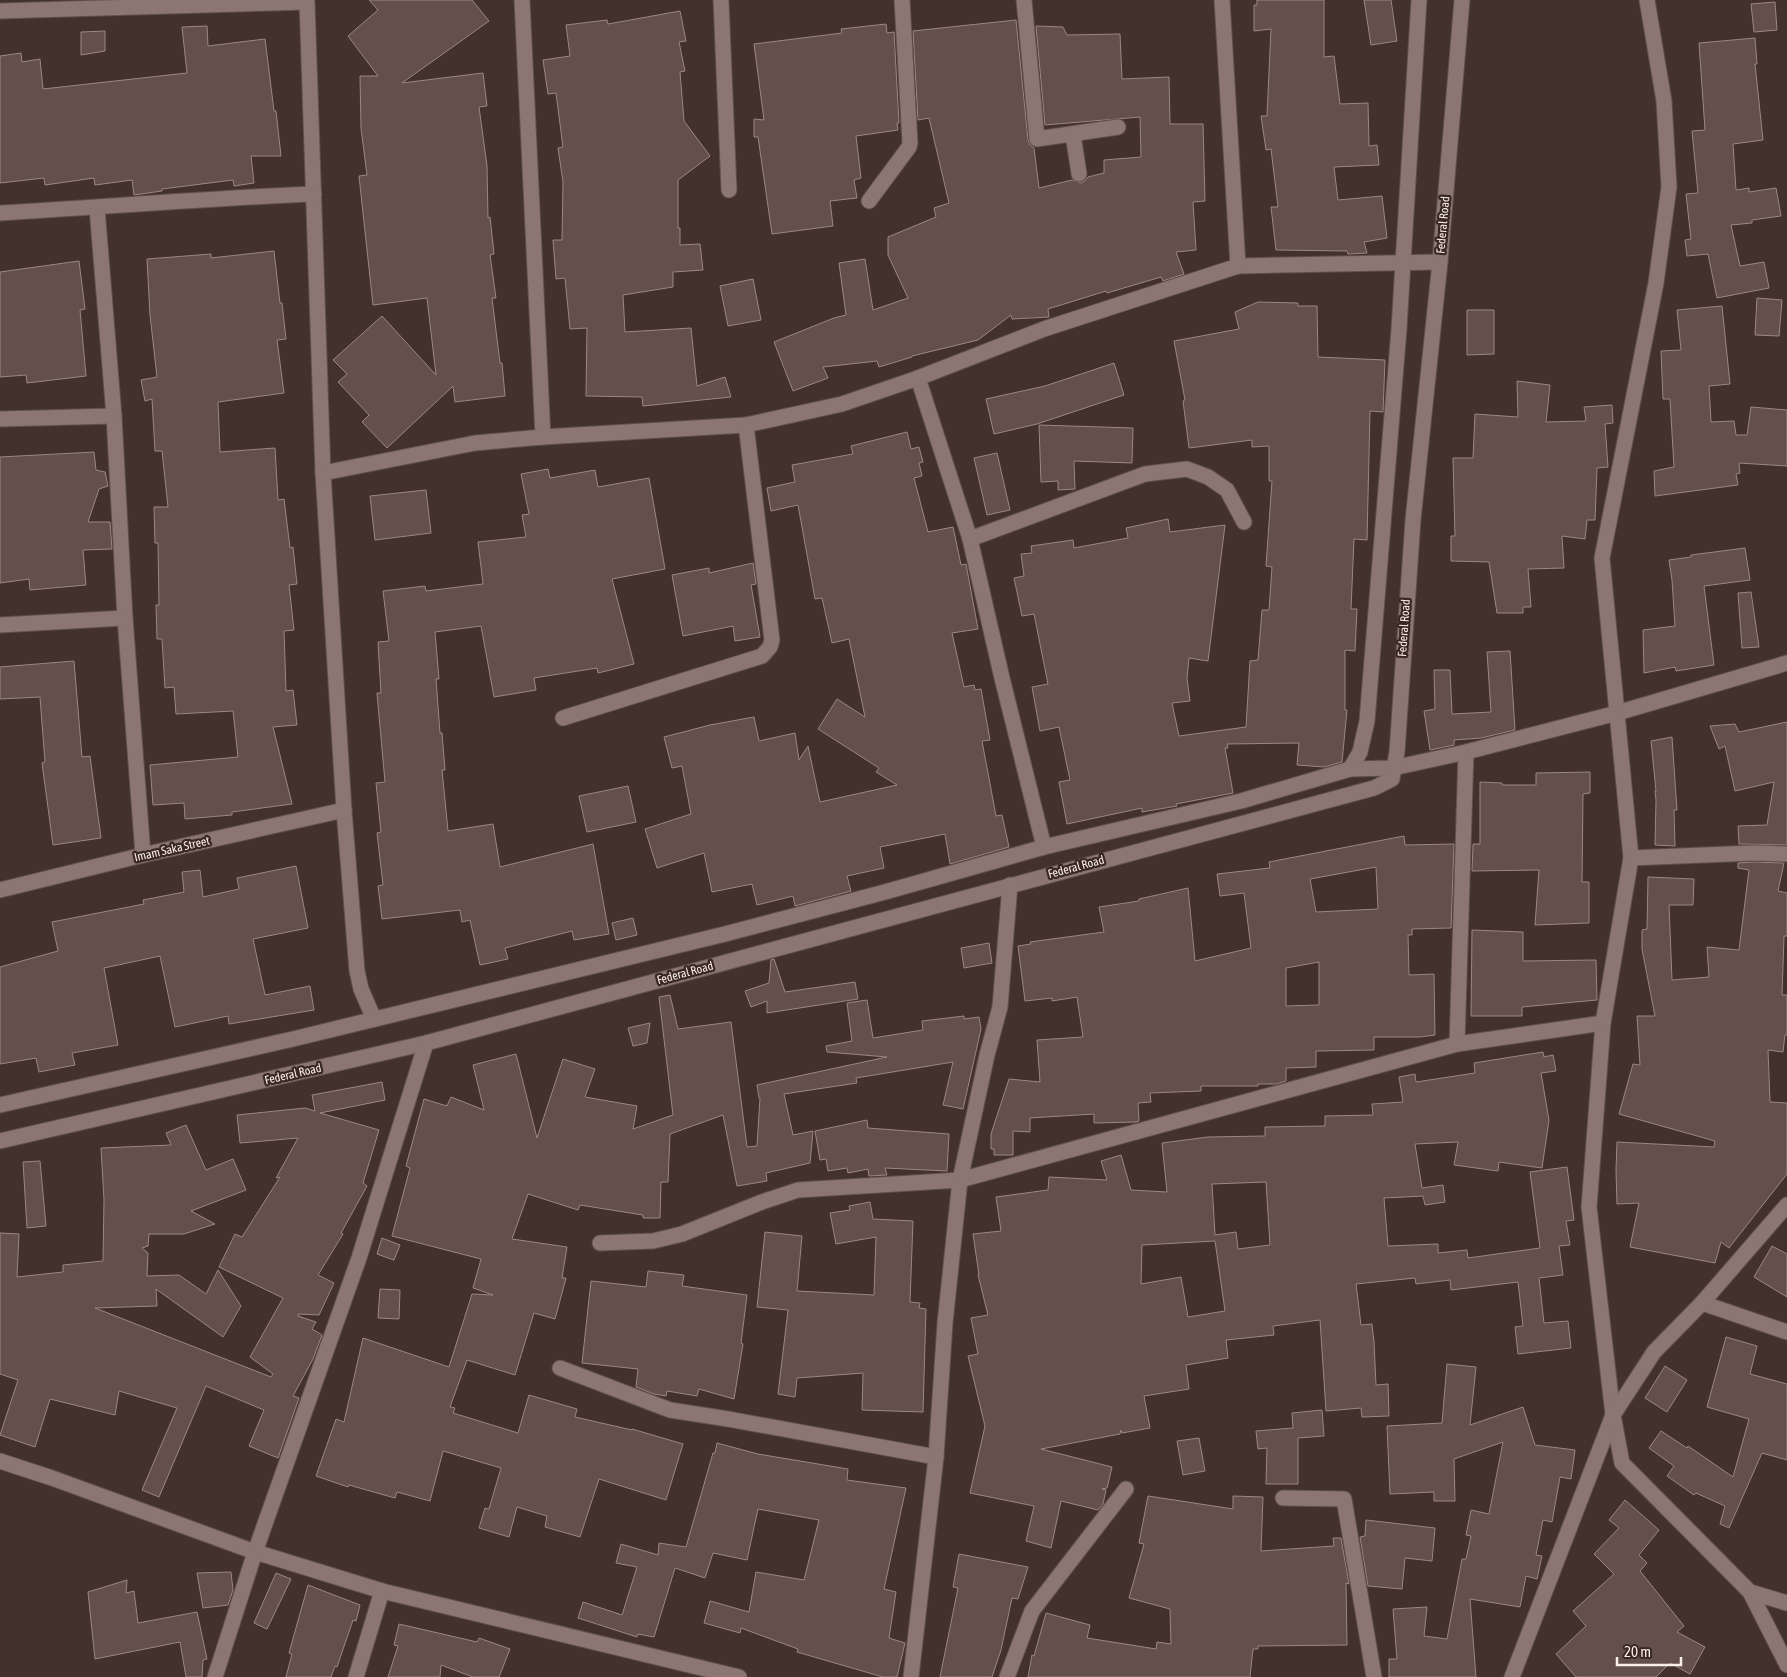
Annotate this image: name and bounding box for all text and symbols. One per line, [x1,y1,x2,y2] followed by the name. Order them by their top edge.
[1434,196,1452,254] street label: Federal Road
[1395,599,1413,657] street label: Federal Road
[133,833,212,864] street label: Imam Saka Street
[1046,853,1106,881] street label: Federal Road
[655,959,715,987] street label: Federal Road
[263,1061,323,1087] street label: Federal Road
[1617,1634,1681,1666] scale bar
[1624,1643,1651,1660] text: 20 m

